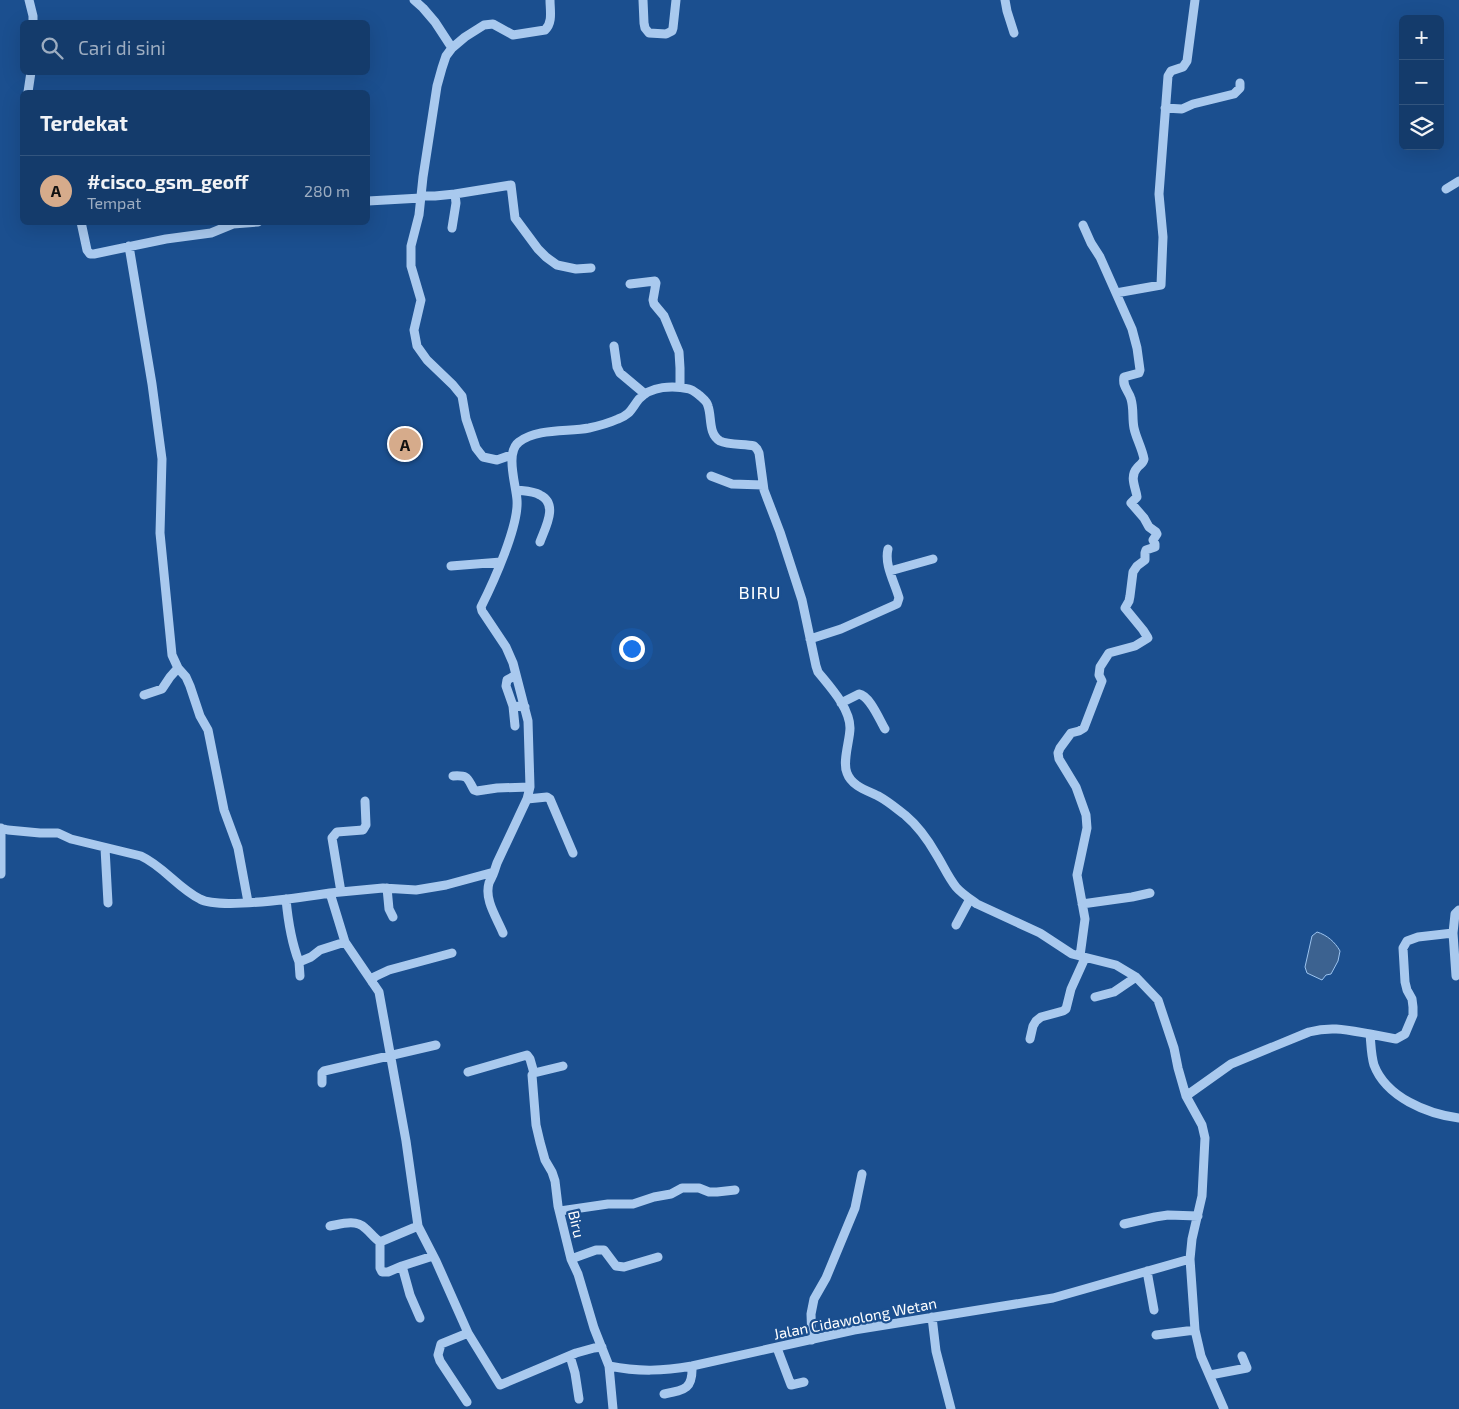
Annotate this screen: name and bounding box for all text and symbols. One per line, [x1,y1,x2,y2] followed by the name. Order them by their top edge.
[1399,15,1444,150] map controls
[1399,15,1444,60] button: +
[20,20,370,75] search box
[38,34,66,62] icon: search
[78,36,166,59] text: Cari di sini
[1399,60,1444,105] button: −
[1399,105,1444,150] button: layers
[40,110,128,135] text: Terdekat
[87,170,248,193] text: #cisco_gsm_geoff
[51,181,61,200] text: A
[304,181,350,200] text: 280 m
[87,193,141,212] text: Tempat
[389,425,421,463] pin: A
[739,581,782,603] district label: BIRU
[619,636,645,662] your location
[565,1209,589,1239] street label: Biru
[772,1293,938,1343] street label: Jalan Cidawolong Wetan

